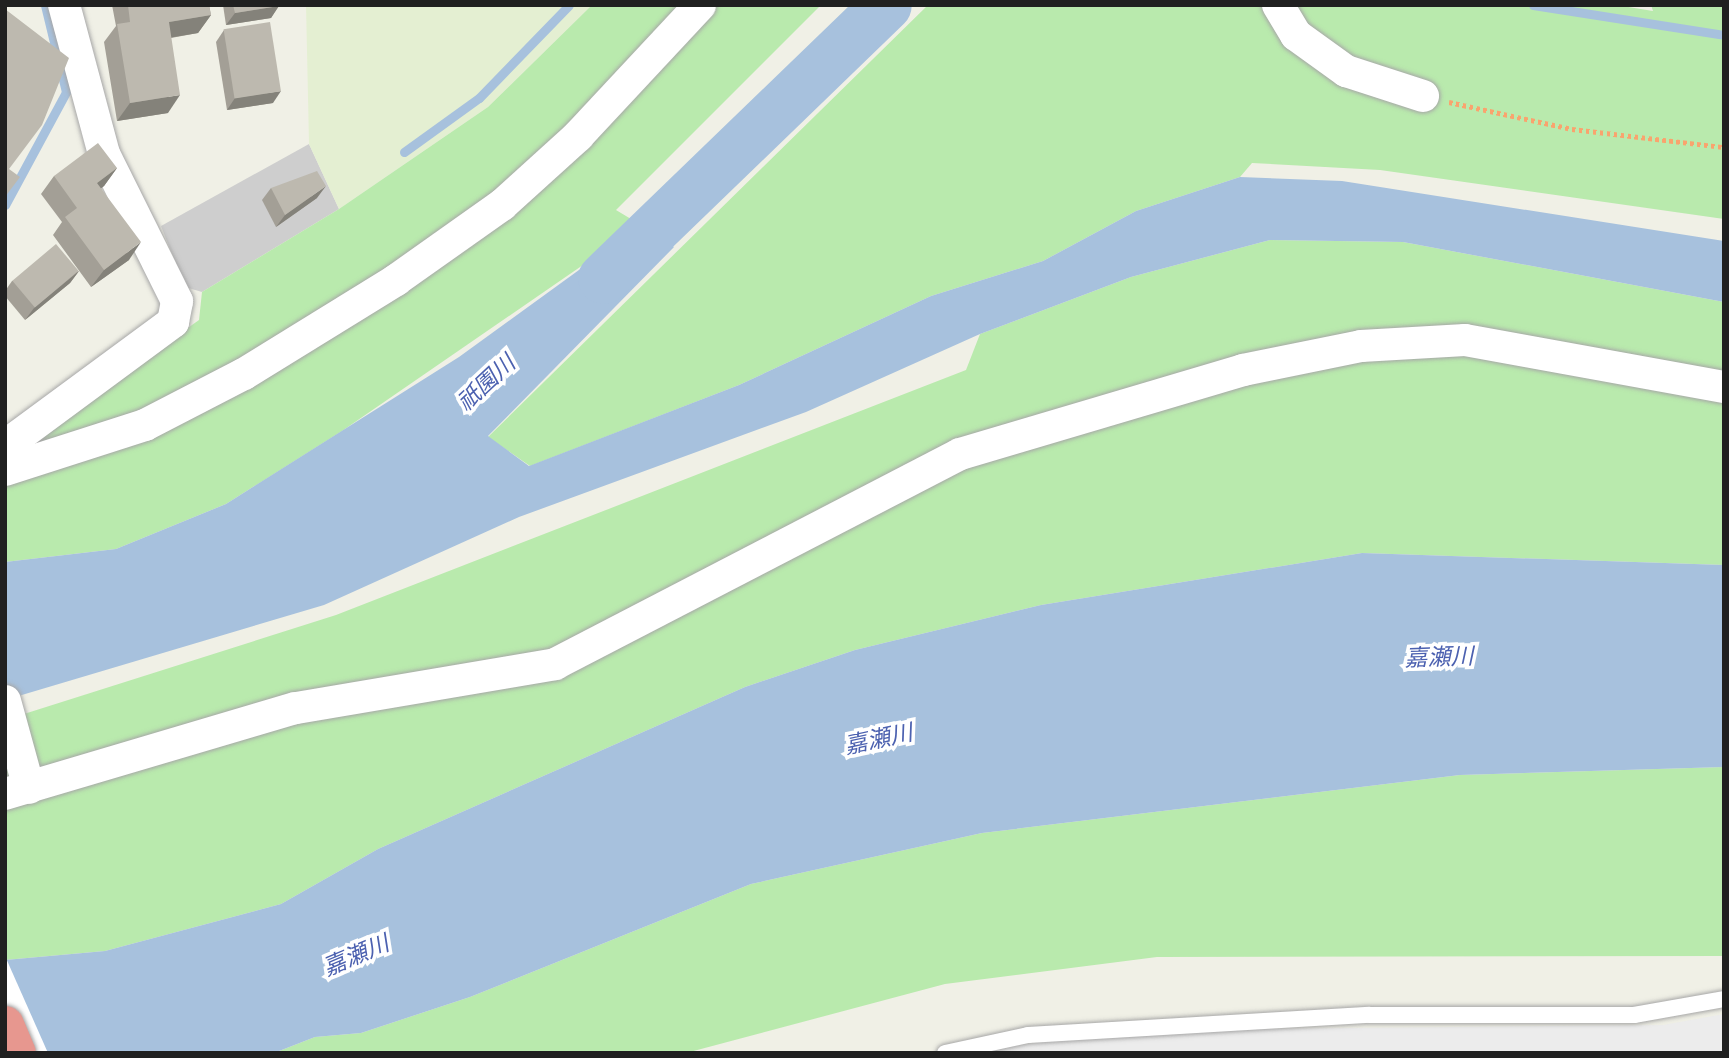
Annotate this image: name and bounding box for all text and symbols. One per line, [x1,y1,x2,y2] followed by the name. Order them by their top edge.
[453,351,523,419] water label: 祇園川
[1404,645,1474,675] water label: 嘉瀬川
[842,721,916,763] water label: 嘉瀬川
[320,932,394,984] water label: 嘉瀬川

